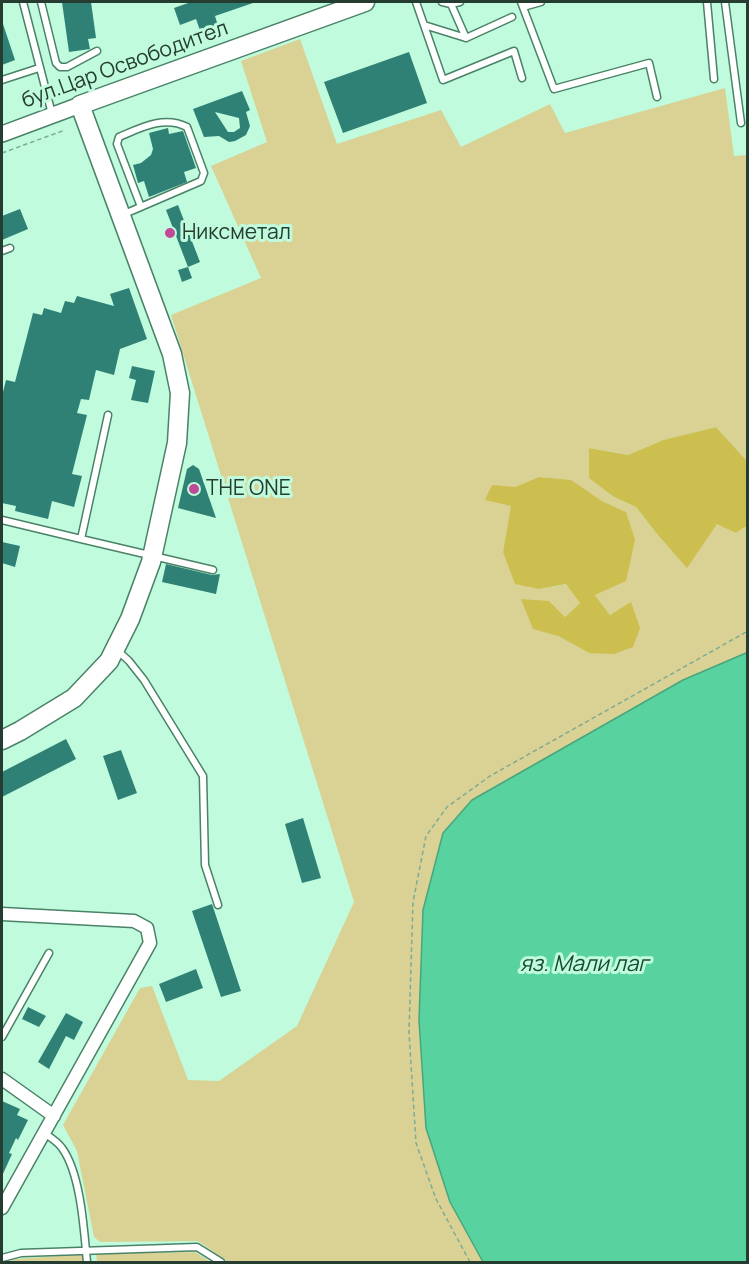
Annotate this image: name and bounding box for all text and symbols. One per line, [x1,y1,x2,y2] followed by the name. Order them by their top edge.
[18,16,232,114] street label: бул.Цар Освободител
[182,220,291,246] place label: Никсметал
[163,226,177,240] marker: Никсметал
[206,476,291,502] place label: THE ONE
[187,482,201,496] marker: THE ONE
[520,952,648,978] water label: яз. Мали лаг

